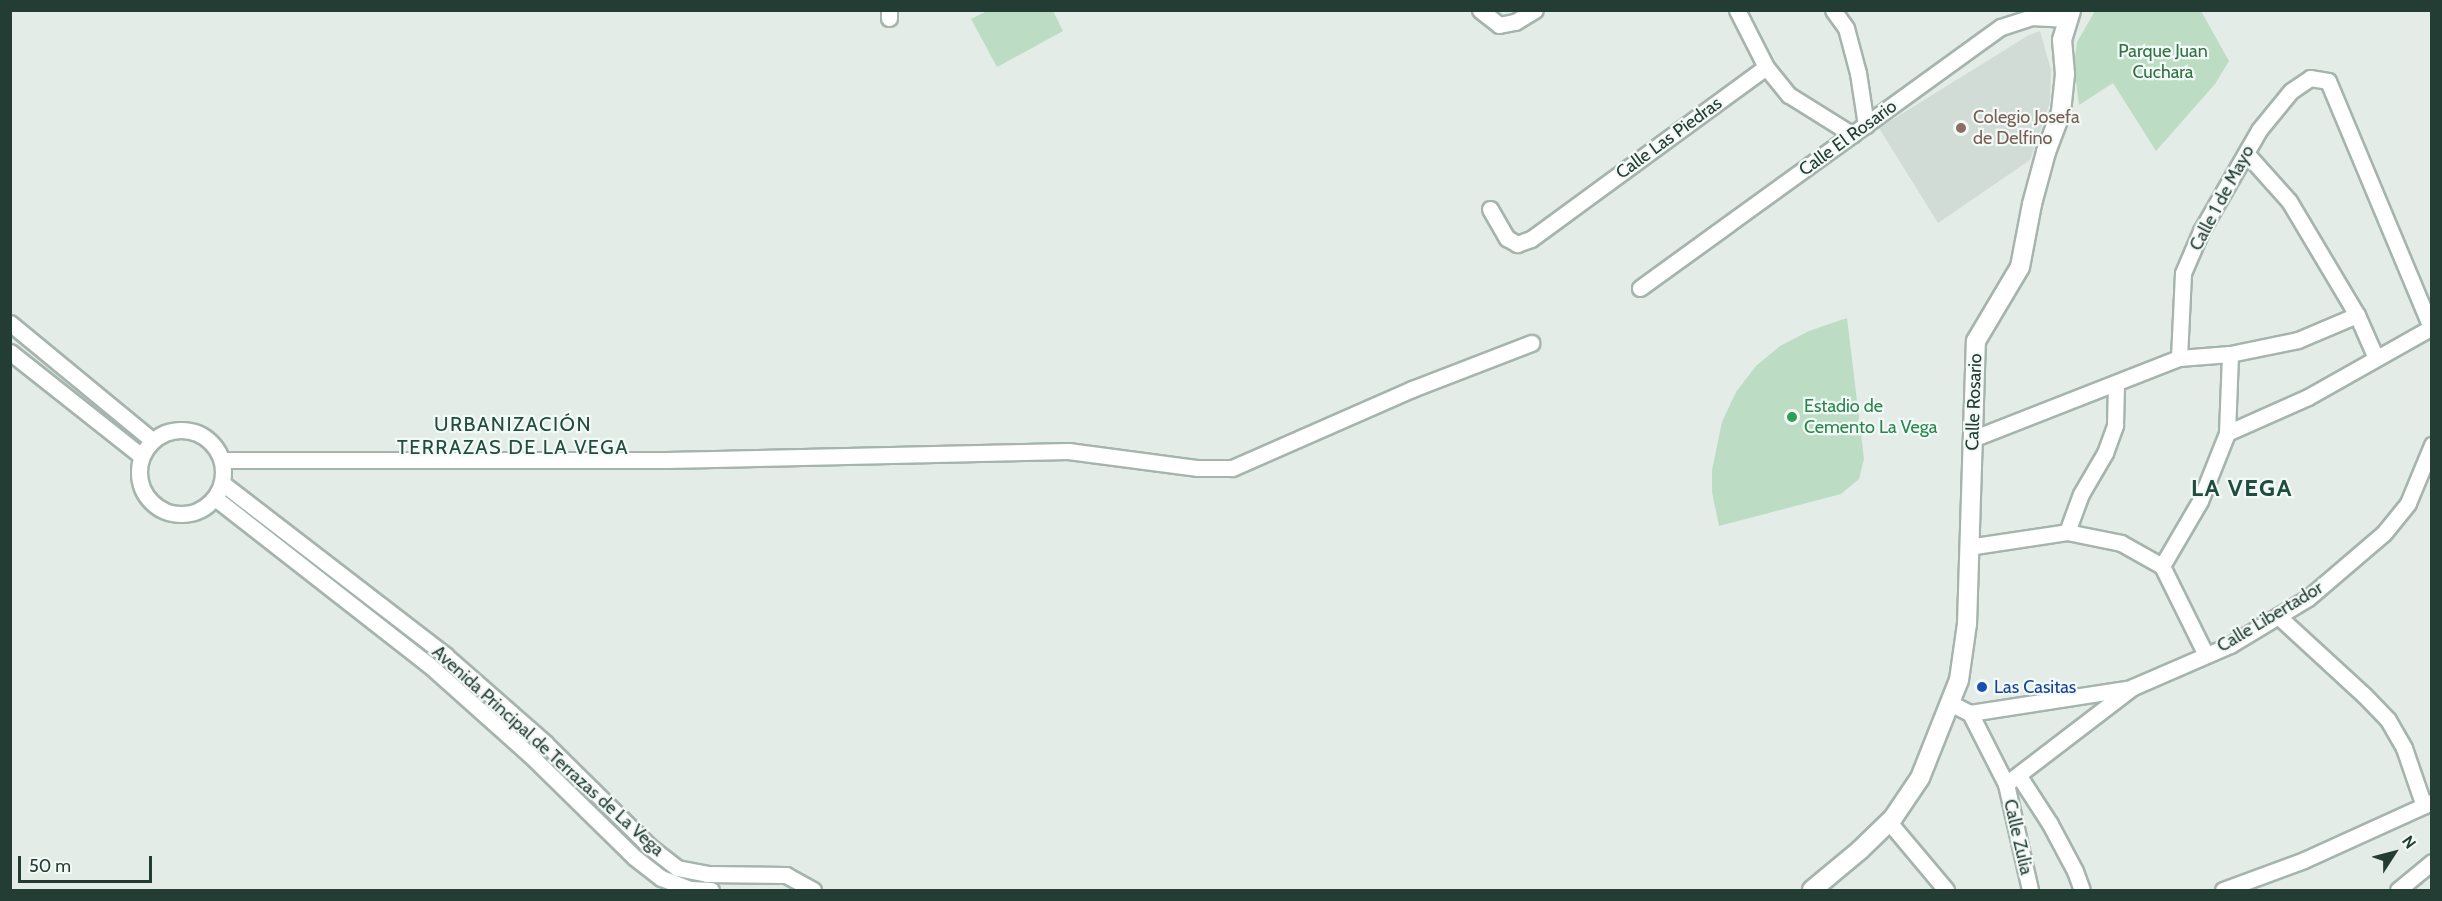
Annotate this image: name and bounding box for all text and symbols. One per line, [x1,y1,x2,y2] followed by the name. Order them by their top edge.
[2118,41,2208,84] park label: Parque Juan Cuchara
[1612,92,1726,184] street label: Calle Las Piedras
[1795,95,1901,181] street label: Calle El Rosario
[1973,107,2080,150] place label: Colegio Josefa de Delfino
[1954,121,1968,135] marker: Colegio Josefa de Delfino
[2185,142,2259,254] street label: Calle 1 de Mayo
[1962,353,1986,451] street label: Calle Rosario
[1804,396,1937,438] place label: Estadio de Cemento La Vega
[1785,410,1799,424] marker: Estadio de Cemento La Vega
[397,412,629,459] district label: URBANIZACIÓN TERRAZAS DE LA VEGA
[2191,474,2293,502] district label: LA VEGA
[2213,577,2327,657] street label: Calle Libertador
[428,641,668,861] street label: Avenida Principal de Terrazas de La Vega
[1994,676,2076,698] place label: Las Casitas
[1975,680,1989,694] marker: Las Casitas
[1999,797,2037,877] street label: Calle Zulia
[2364,823,2424,883] north arrow
[2398,832,2420,852] text: N
[21,844,154,882] scale bar
[29,855,71,877] text: 50 m

